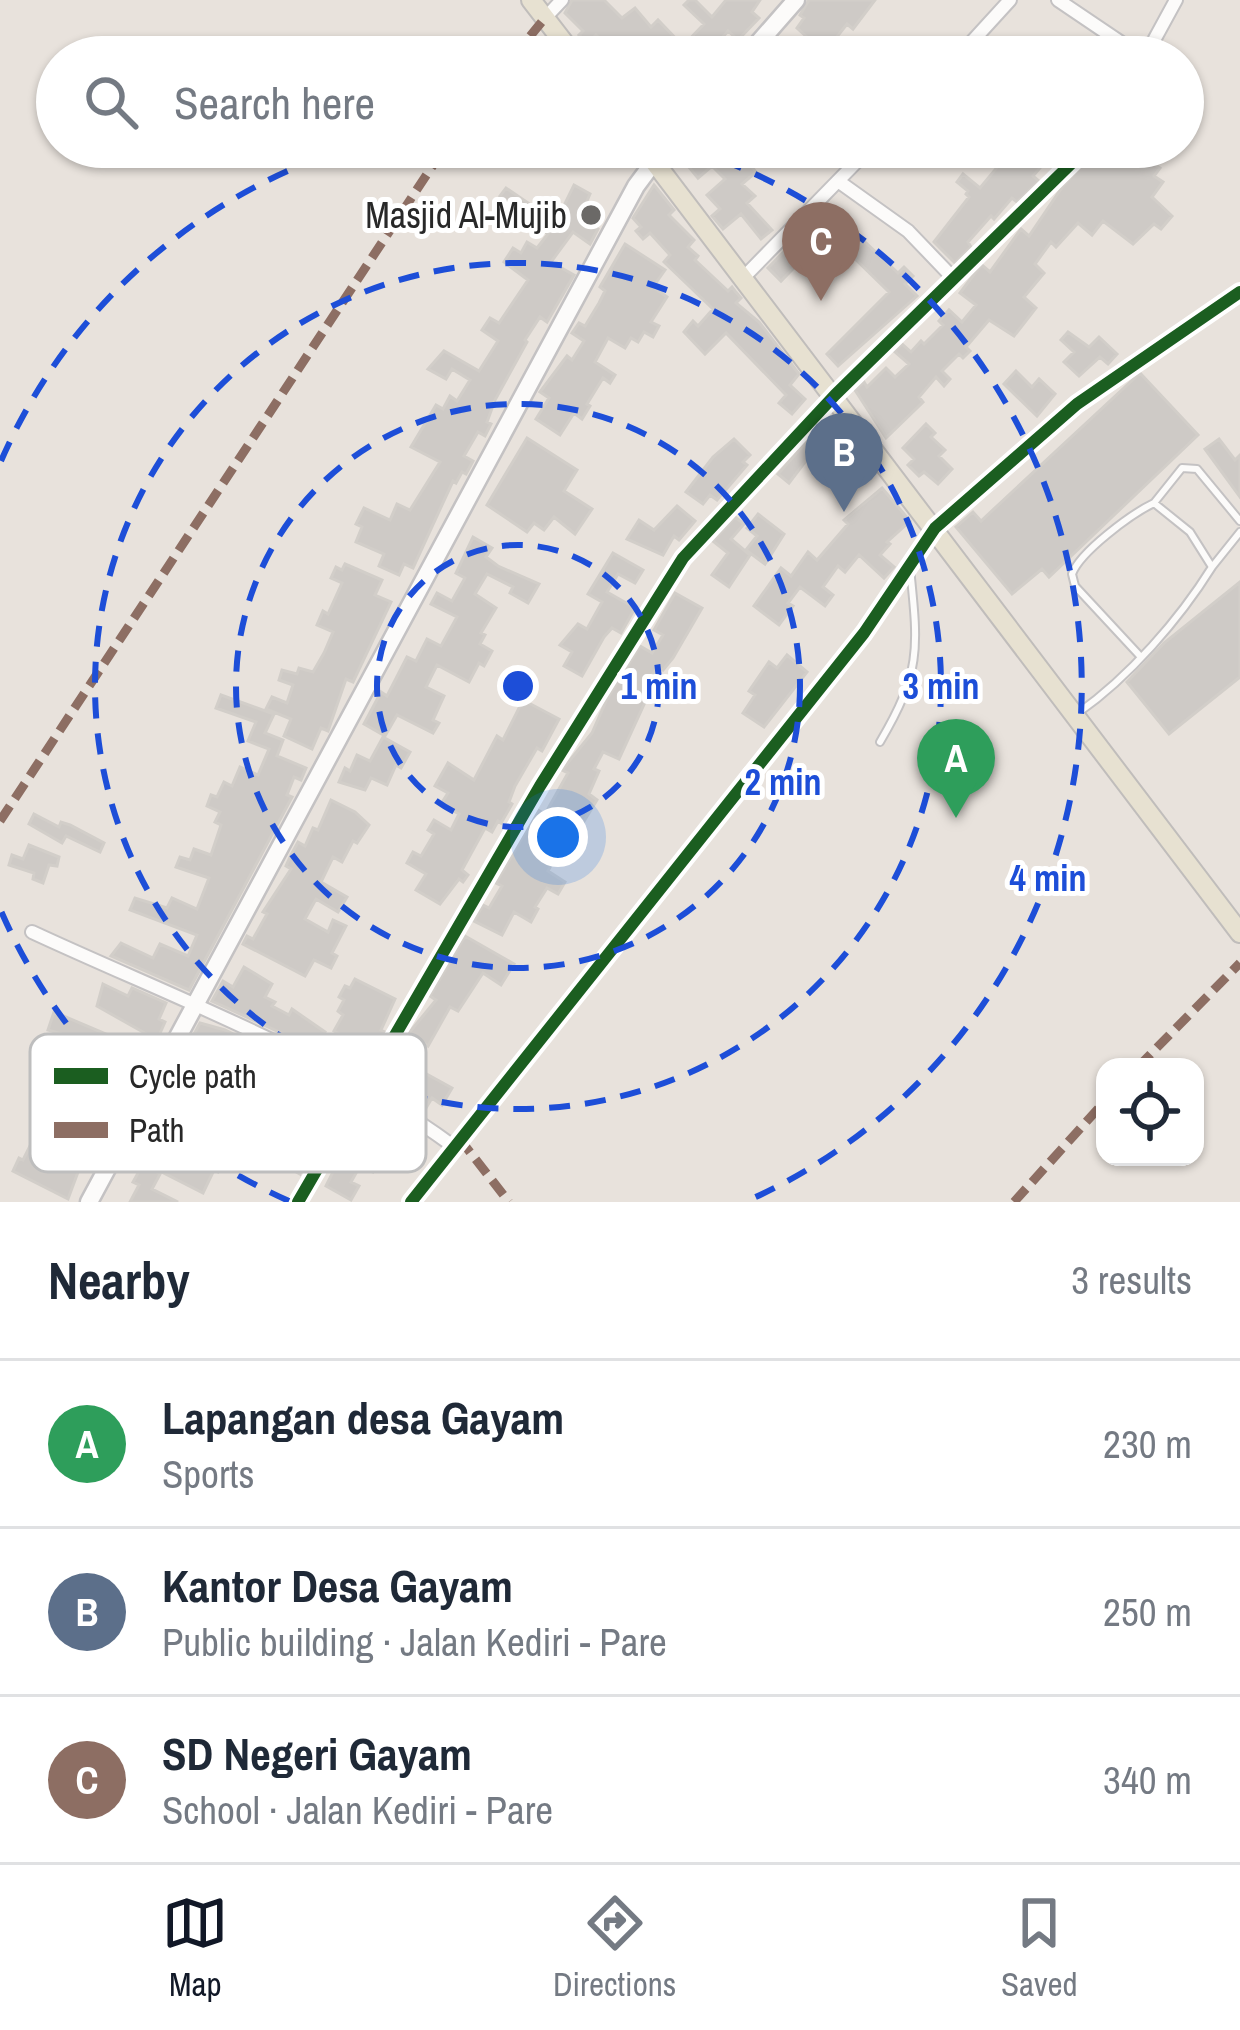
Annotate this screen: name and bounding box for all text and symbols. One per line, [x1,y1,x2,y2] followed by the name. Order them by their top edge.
[36,36,1204,168] search box
[78,69,144,135] icon: search
[174,72,375,133] text: Search here
[365,191,567,239] place label: Masjid Al-Mujib
[578,202,604,228] marker: Masjid Al-Mujib
[782,202,860,301] pin: C
[805,413,883,512] pin: B
[620,662,698,710] text: 1 min
[902,662,980,710] text: 3 min
[497,665,539,707] centre of rings
[917,719,995,818] pin: A
[744,758,822,806] text: 2 min
[528,807,588,867] your location
[1009,854,1087,902] text: 4 min
[30,1034,426,1172] legend
[129,1054,257,1098] text: Cycle path
[1096,1058,1204,1166] map controls
[1096,1058,1204,1166] button: locate
[129,1108,185,1152] text: Path
[48,1246,190,1315] text: Nearby
[1071,1254,1192,1306] text: 3 results
[162,1387,564,1448] text: Lapangan desa Gayam
[75,1418,99,1470] text: A
[1103,1418,1192,1470] text: 230 m
[162,1448,254,1500] text: Sports
[162,1555,513,1616] text: Kantor Desa Gayam
[75,1586,99,1638] text: B
[1103,1586,1192,1638] text: 250 m
[162,1616,667,1668] text: Public building · Jalan Kediri - Pare
[162,1723,472,1784] text: SD Negeri Gayam
[75,1754,99,1806] text: C
[1103,1754,1192,1806] text: 340 m
[162,1784,553,1836] text: School · Jalan Kediri - Pare
[162,1890,228,2006] tab: Map
[553,1890,676,2006] tab: Directions
[1001,1890,1078,2006] tab: Saved

